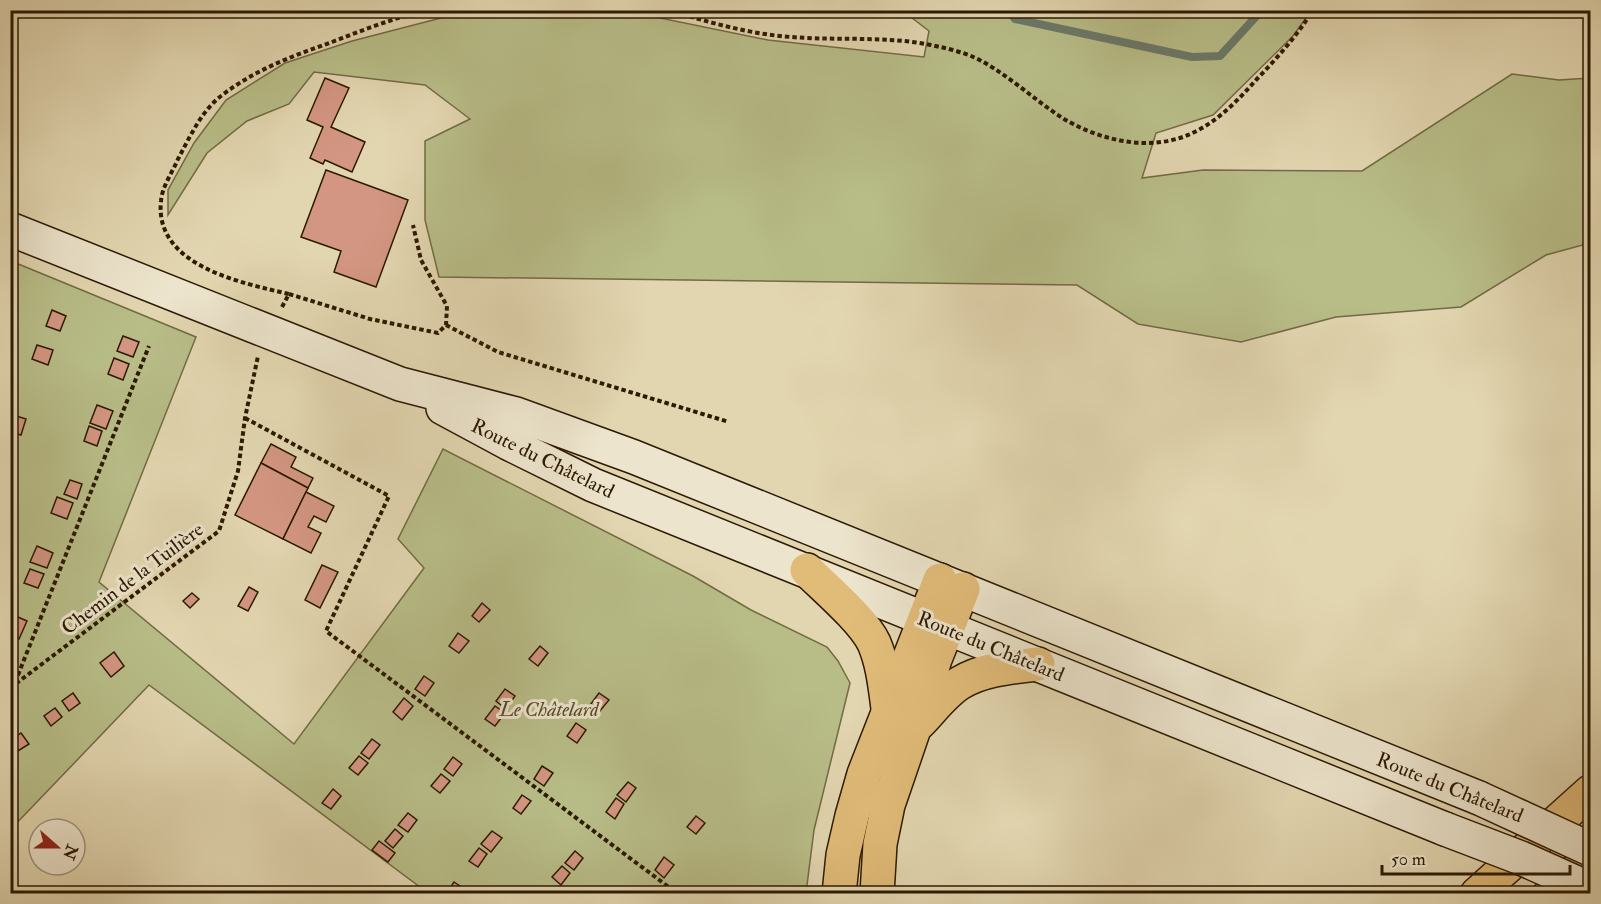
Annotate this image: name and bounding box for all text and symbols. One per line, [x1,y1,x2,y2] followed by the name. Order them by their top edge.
[467,413,619,504] street label: Route du Châtelard
[56,517,208,640] street label: Chemin de la Tuilière
[914,606,1068,687] street label: Route du Châtelard
[498,697,600,722] park label: Le Châtelard
[1373,747,1527,828] street label: Route du Châtelard
[27,817,87,877] north arrow
[1382,838,1570,876] scale bar
[58,841,82,863] text: N
[1391,848,1426,871] text: 50 m

